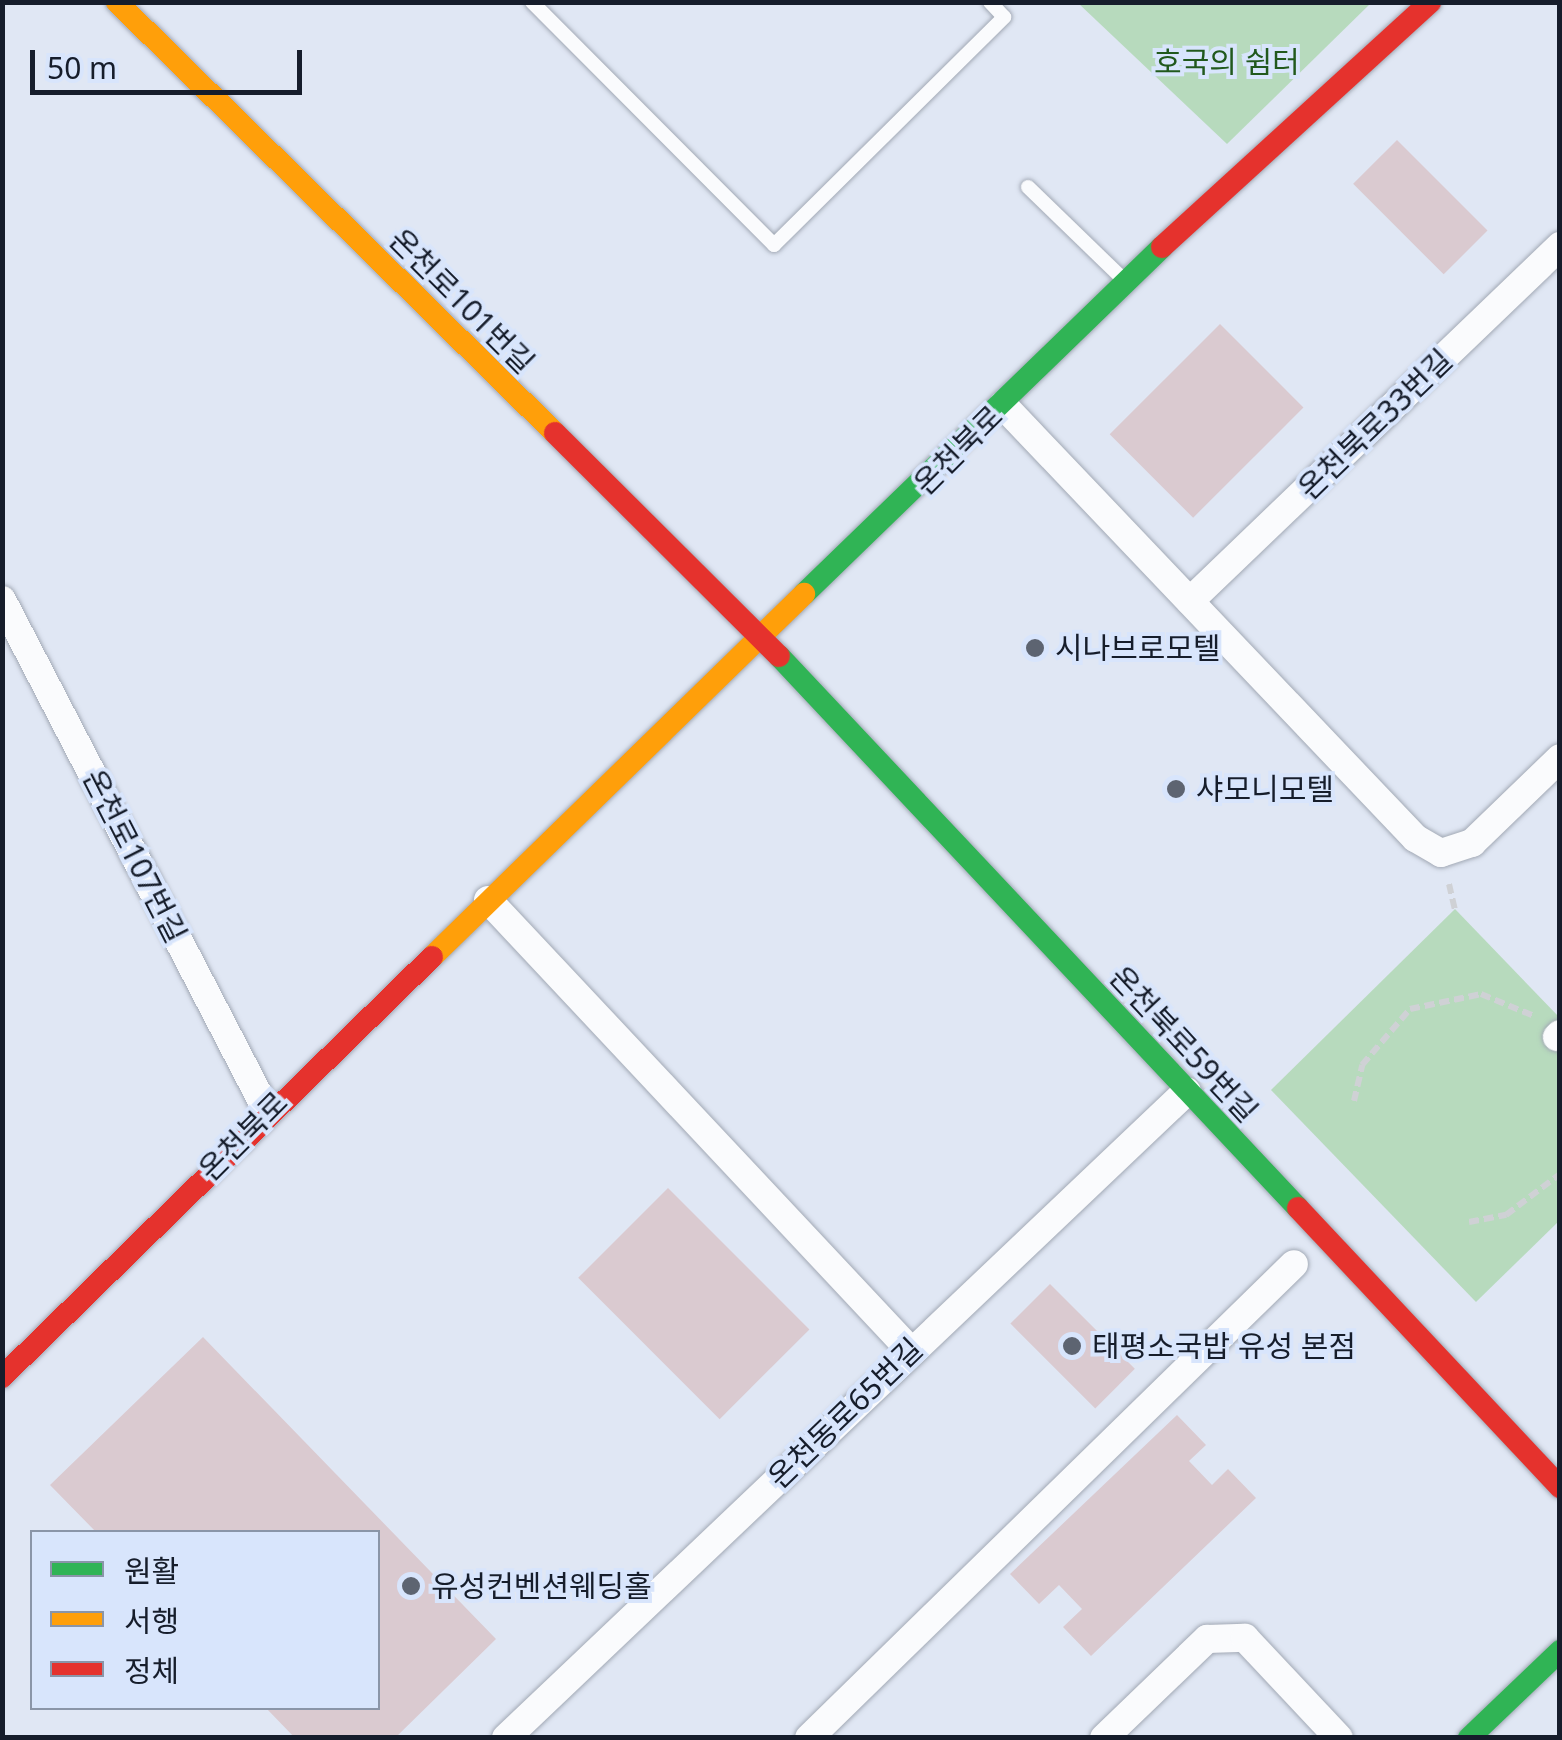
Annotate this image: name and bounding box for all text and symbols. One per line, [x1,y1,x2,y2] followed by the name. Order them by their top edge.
[35,30,308,92] scale bar
[1154,44,1300,80] park label: 호국의 쉼터
[47,47,117,88] text: 50 m
[382,221,542,381] street label: 온천로101번길
[1291,342,1459,506] street label: 온천북로33번길
[906,398,1010,502] street label: 온천북로
[1055,630,1221,666] place label: 시나브로모텔
[1024,637,1046,659] marker: 시나브로모텔
[76,763,194,949] street label: 온천로107번길
[1196,771,1334,807] place label: 샤모니모텔
[1165,778,1187,800] marker: 샤모니모텔
[1103,959,1265,1129] street label: 온천북로59번길
[191,1084,295,1188] street label: 온천북로
[1092,1328,1356,1364] place label: 태평소국밥 유성 본점
[761,1331,929,1495] street label: 온천동로65번길
[1061,1335,1083,1357] marker: 태평소국밥 유성 본점
[30,1530,380,1710] legend
[124,1550,179,1591] text: 원활
[431,1568,652,1604] place label: 유성컨벤션웨딩홀
[400,1575,422,1597] marker: 유성컨벤션웨딩홀
[124,1600,179,1641] text: 서행
[124,1650,179,1691] text: 정체

